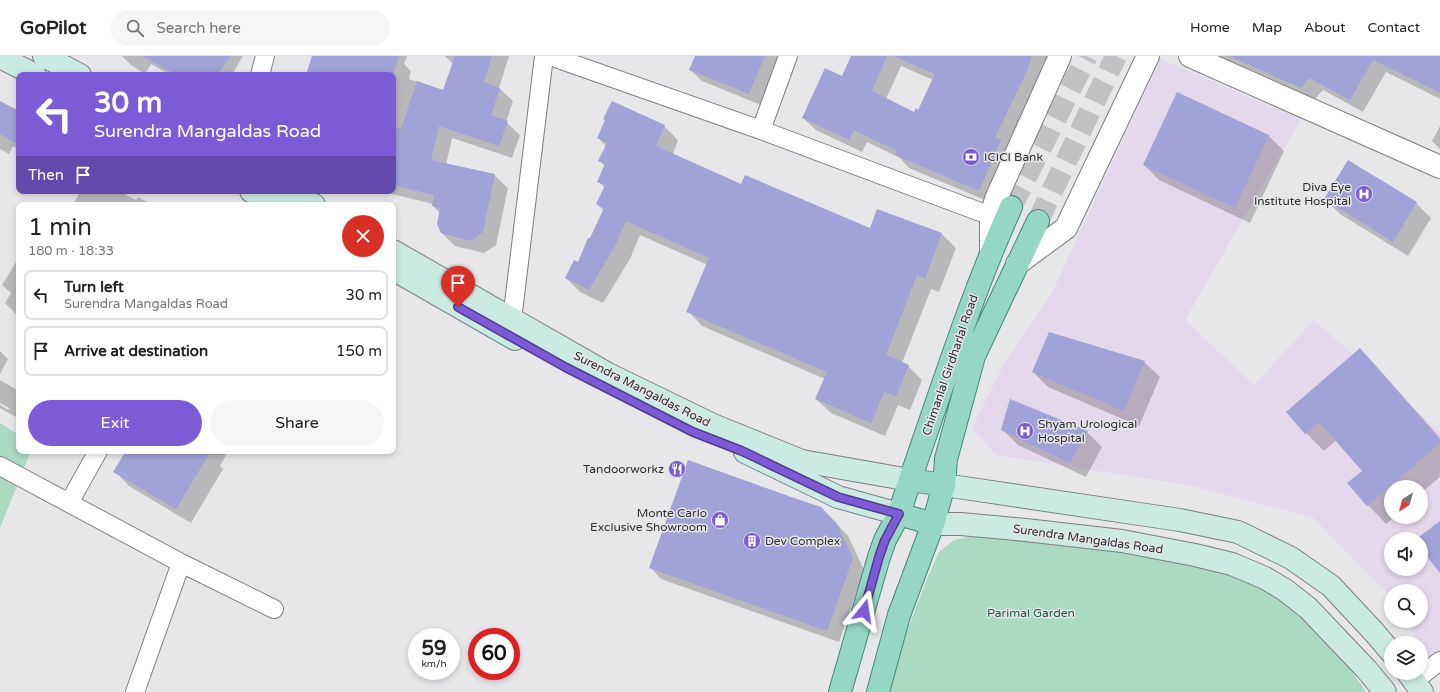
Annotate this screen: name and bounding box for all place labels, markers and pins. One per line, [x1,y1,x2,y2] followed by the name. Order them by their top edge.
[961,147,981,167] bank icon: ICICI Bank
[984,150,1043,164] place label: ICICI Bank
[1254,180,1351,208] place label: Diva Eye Institute Hospital
[1354,184,1374,204] hospital icon: Diva Eye Institute Hospital
[441,266,475,307] pin
[1038,417,1137,445] place label: Shyam Urological Hospital
[1015,421,1035,441] hospital icon: Shyam Urological Hospital
[667,459,687,479] restaurant icon: Tandoorworkz
[583,462,664,476] place label: Tandoorworkz
[590,506,707,534] place label: Monte Carlo Exclusive Showroom
[710,510,730,530] shop icon: Monte Carlo Exclusive Showroom
[742,531,762,551] building icon: Dev Complex
[765,534,840,548] place label: Dev Complex

